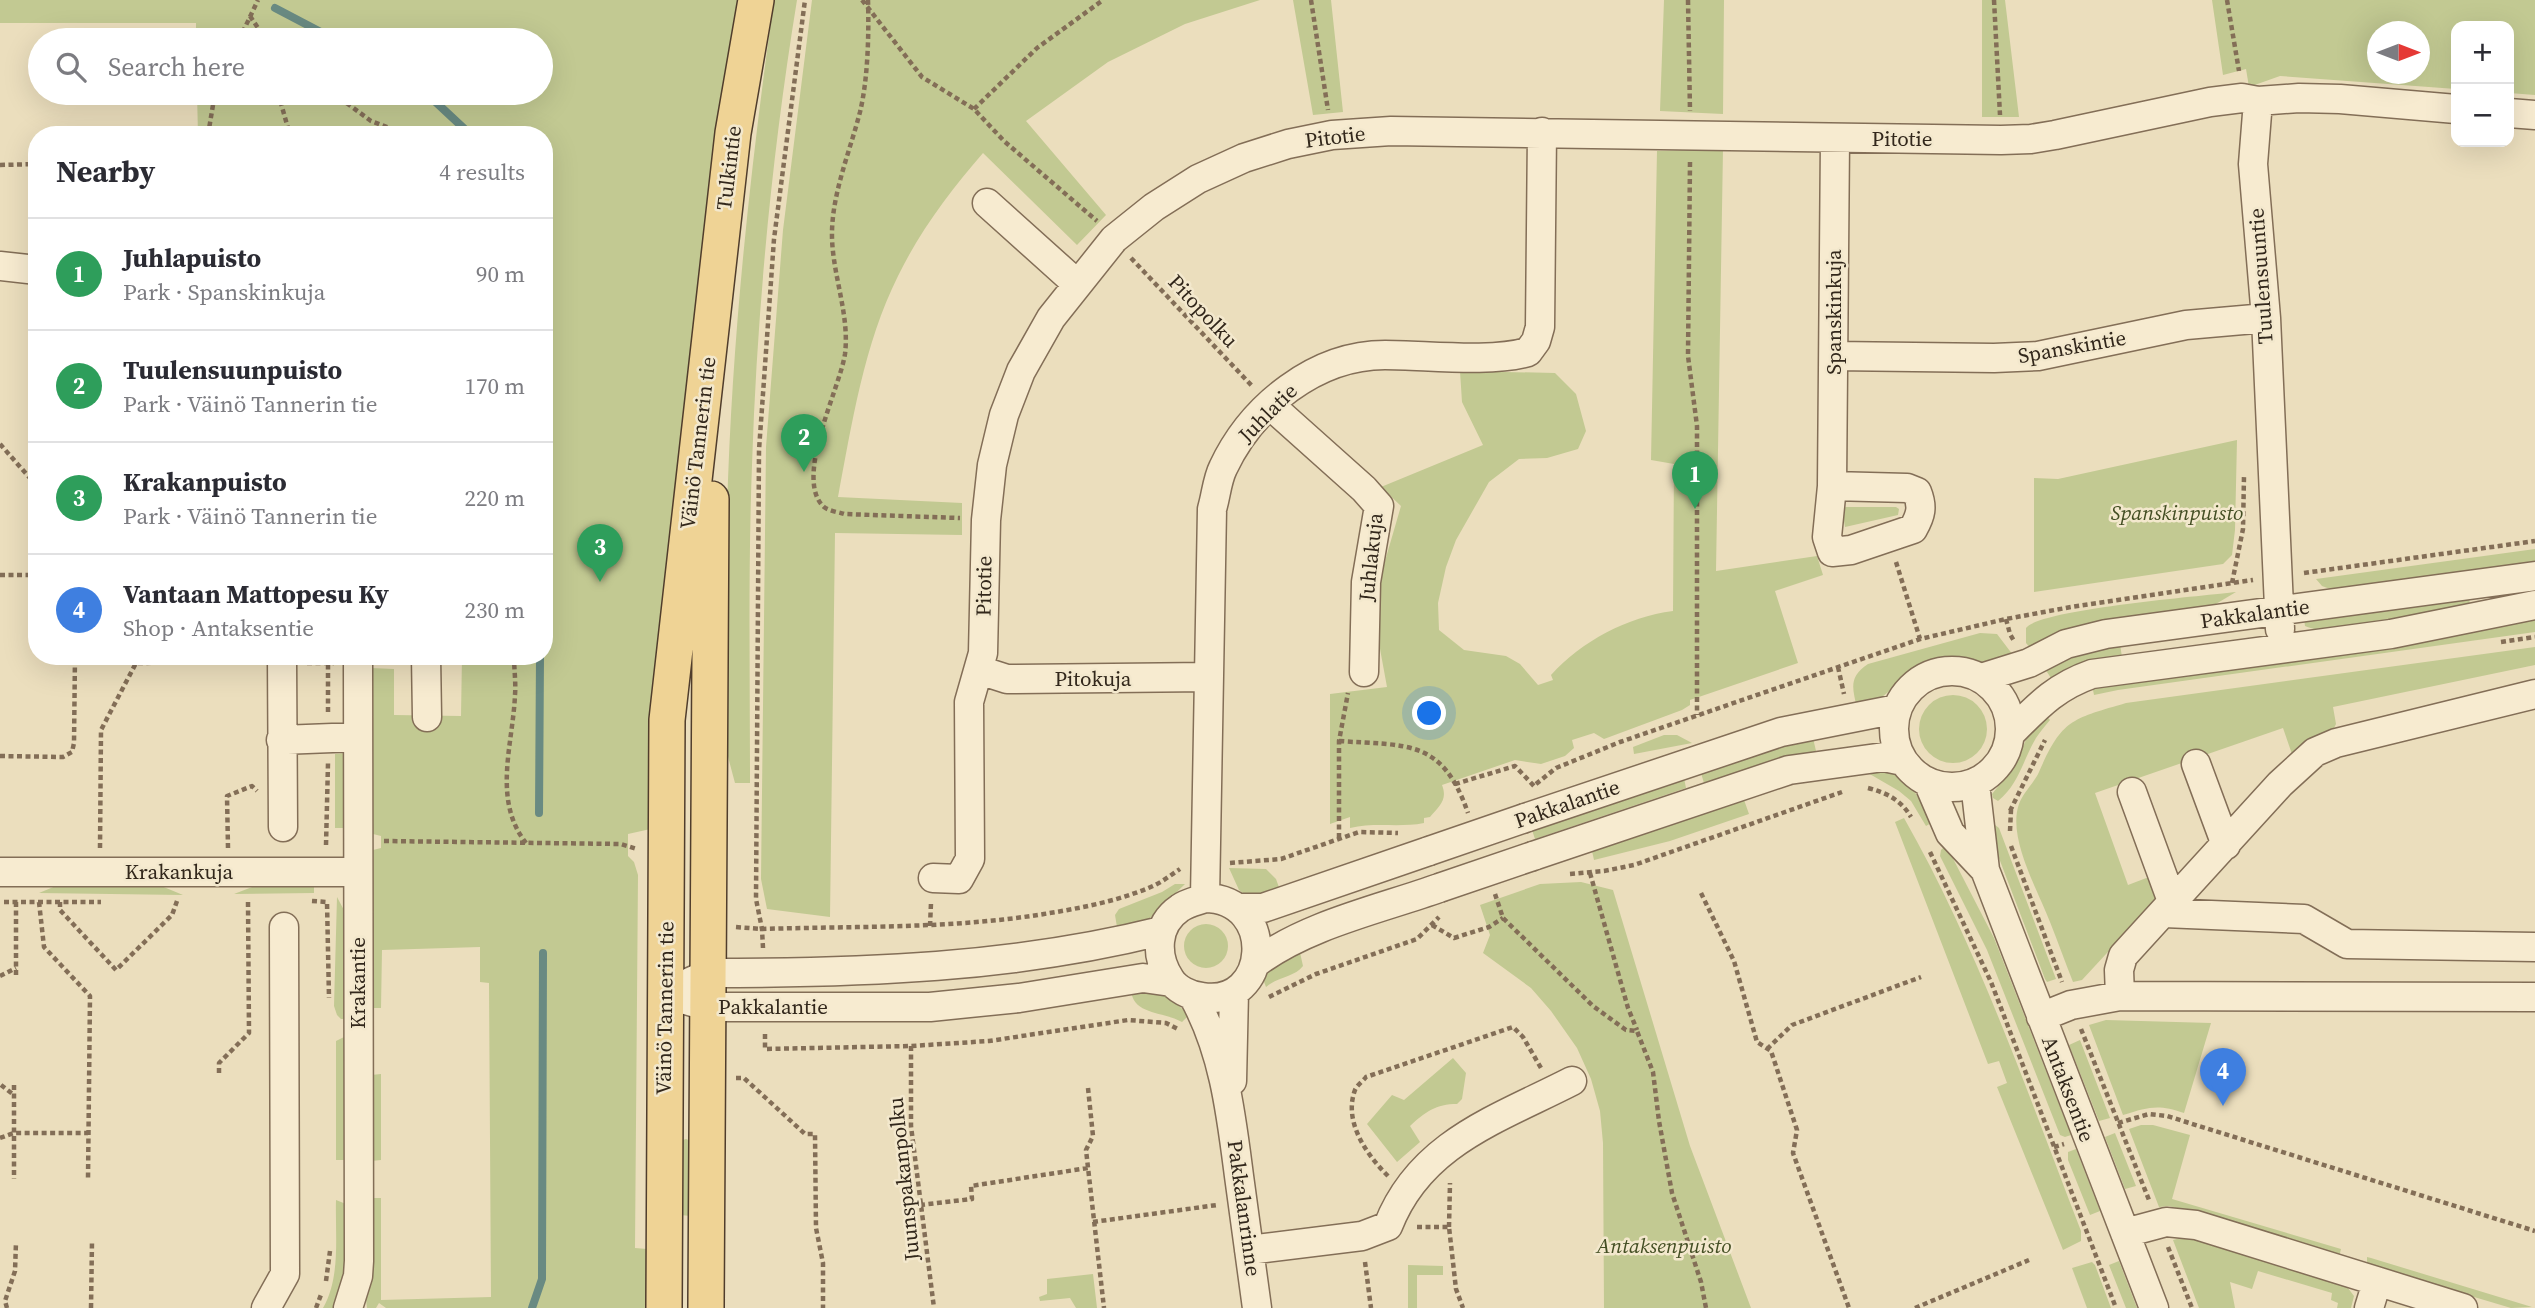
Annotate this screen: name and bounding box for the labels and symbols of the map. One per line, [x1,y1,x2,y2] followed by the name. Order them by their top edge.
[2367,21,2430,84] north arrow
[1303,118,1367,155] street label: Pitotie
[709,124,748,212] street label: Tulkintie
[1872,124,1932,153] street label: Pitotie
[2241,207,2280,345] street label: Tuulensuuntie
[1819,249,1848,375] street label: Spanskinkuja
[1162,268,1245,354] street label: Pitopolku
[2016,323,2128,370] street label: Spanskintie
[673,355,722,531] street label: Väinö Tannerin tie
[1231,377,1304,449] street label: Juhlatie
[781,414,827,472] pin: 2
[1672,451,1718,509] pin: 1
[2111,498,2243,527] park label: Spanskinpuisto
[1351,511,1390,604] street label: Juhlakuja
[577,524,623,582] pin: 3
[968,555,999,617] street label: Pitotie
[2199,592,2311,636] street label: Pakkalantie
[1054,664,1132,693] street label: Pitokuja
[1412,696,1446,730] your location
[1510,772,1623,835] street label: Pakkalantie
[125,857,233,886] street label: Krakankuja
[648,921,681,1095] street label: Väinö Tannerin tie
[343,937,372,1029] street label: Krakantie
[718,992,828,1021] street label: Pakkalantie
[2035,1032,2102,1146] street label: Antaksentie
[2200,1048,2246,1106] pin: 4
[880,1096,927,1263] street label: Juunspakanpolku
[1221,1138,1268,1278] street label: Pakkalanrinne
[1596,1231,1731,1260] park label: Antaksenpuisto

